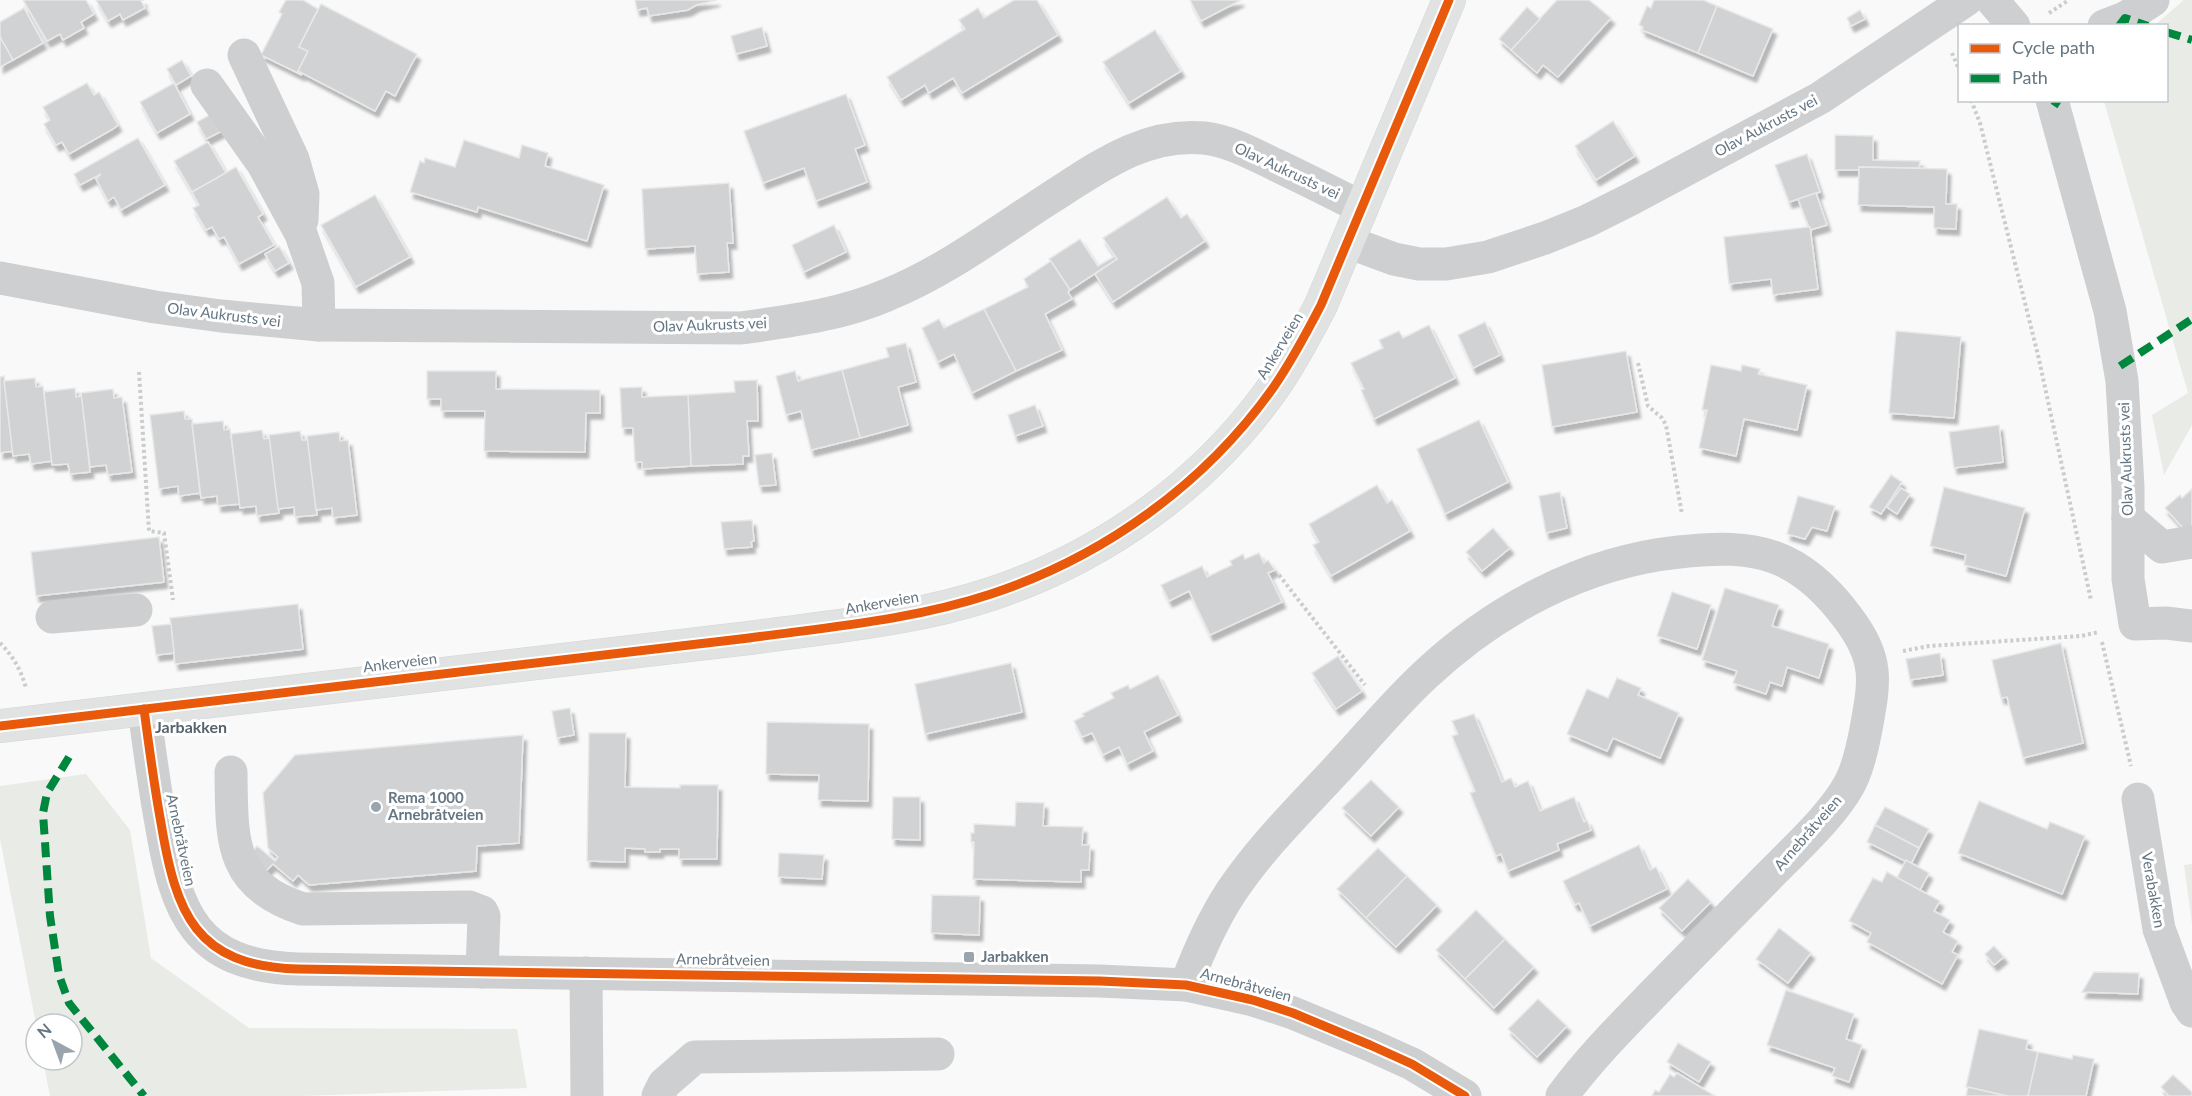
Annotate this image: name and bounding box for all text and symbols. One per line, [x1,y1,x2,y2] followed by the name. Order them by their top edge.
[1958,24,2168,102] legend
[2012,36,2095,58] text: Cycle path
[2012,66,2048,88] text: Path
[1711,90,1820,160] street label: Olav Aukrusts vei
[1232,138,1343,202] street label: Olav Aukrusts vei
[166,298,282,330] street label: Olav Aukrusts vei
[1252,309,1306,382] street label: Ankerveien
[653,313,767,335] street label: Olav Aukrusts vei
[2114,402,2136,516] street label: Olav Aukrusts vei
[844,587,920,617] street label: Ankerveien
[362,649,438,675] street label: Ankerveien
[155,717,227,736] district label: Jarbakken
[387,788,484,823] place label: Rema 1000 Arnebråtveien
[1770,791,1845,874] street label: Arnebråtveien
[163,792,201,887] street label: Arnebråtveien
[369,800,383,814] marker: Rema 1000 Arnebråtveien
[2138,850,2170,929] street label: Verabakken
[981,947,1049,965] place label: Jarbakken
[676,949,770,969] street label: Arnebråtveien
[962,950,976,964] marker: Jarbakken
[1199,963,1294,1005] street label: Arnebråtveien
[24,1012,84,1072] north arrow
[33,1019,55,1042] text: N

